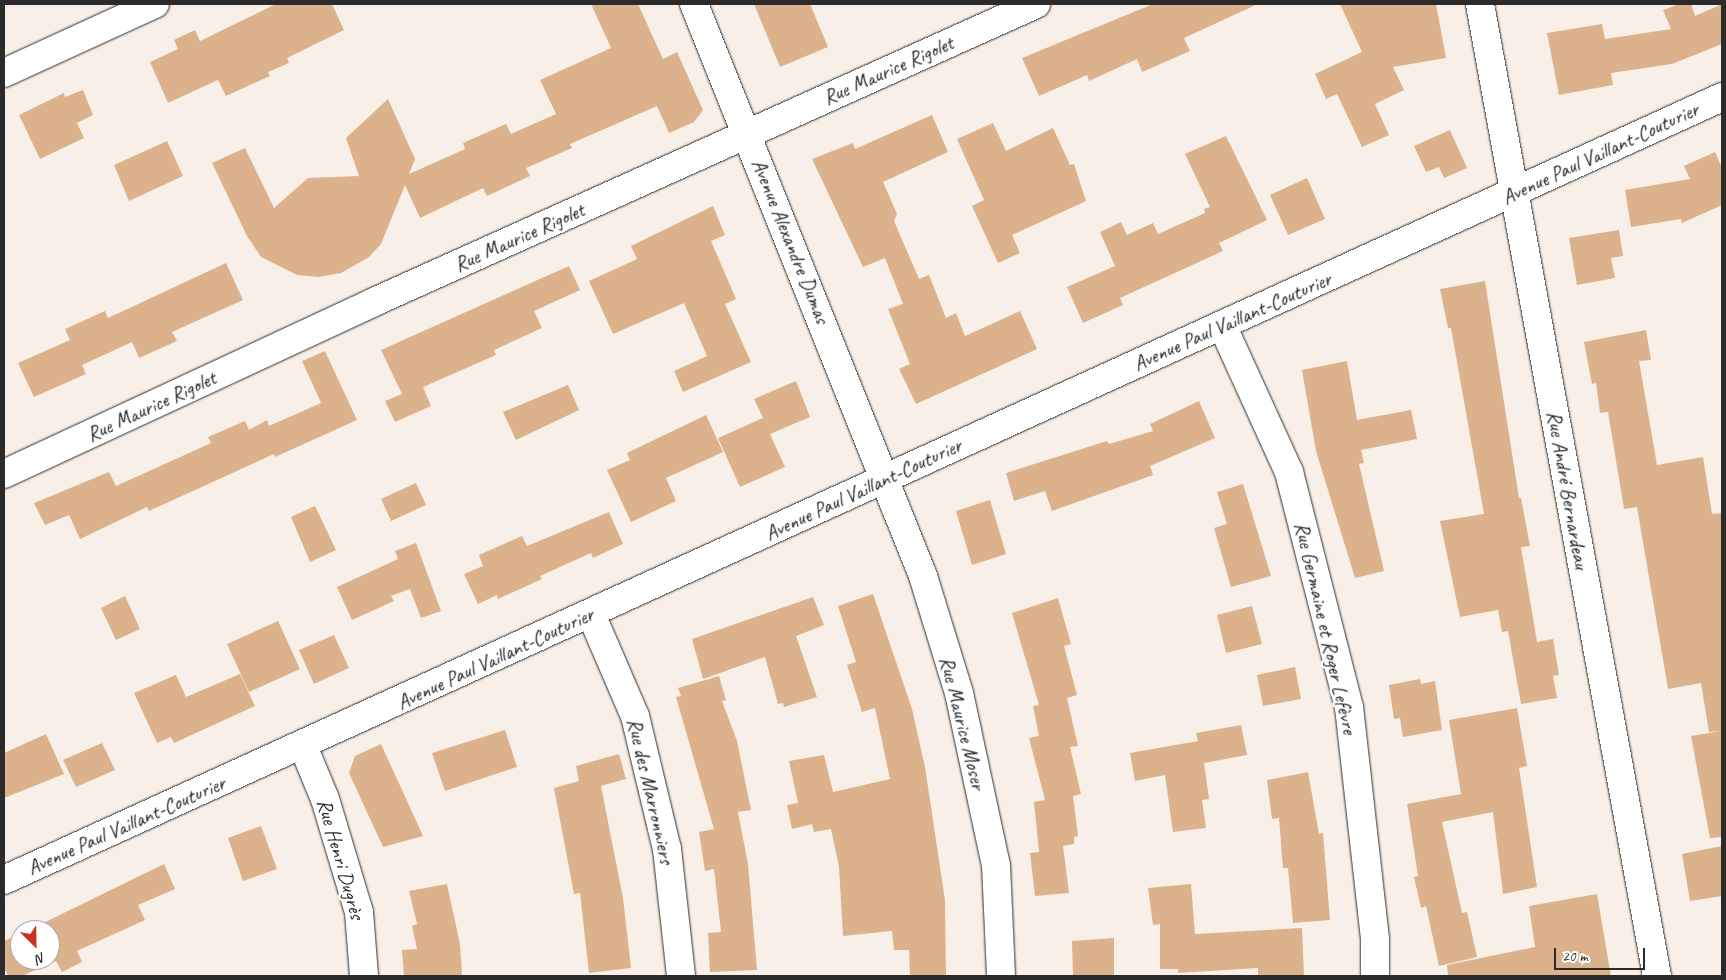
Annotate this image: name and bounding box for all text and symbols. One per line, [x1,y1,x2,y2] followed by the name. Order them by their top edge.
[819,30,957,110] street label: Rue Maurice Rigolet
[1497,96,1703,210] street label: Avenue Paul Vaillant-Couturier
[747,155,835,327] street label: Avenue Alexandre Dumas
[450,197,588,277] street label: Rue Maurice Rigolet
[1129,266,1335,376] street label: Avenue Paul Vaillant-Couturier
[82,365,220,447] street label: Rue Maurice Rigolet
[1542,409,1594,571] street label: Rue André Bernardeau
[760,432,966,546] street label: Avenue Paul Vaillant-Couturier
[1289,520,1363,736] street label: Rue Germaine et Roger Lefèvre
[392,601,598,715] street label: Avenue Paul Vaillant-Couturier
[934,653,992,793] street label: Rue Maurice Moser
[622,716,680,866] street label: Rue des Marronniers
[23,770,229,880] street label: Avenue Paul Vaillant-Couturier
[312,796,370,922] street label: Rue Henri Dugrès
[10,920,60,970] north arrow
[1556,938,1647,970] scale bar
[1562,947,1588,966] text: 20 m
[33,949,48,968] text: N

